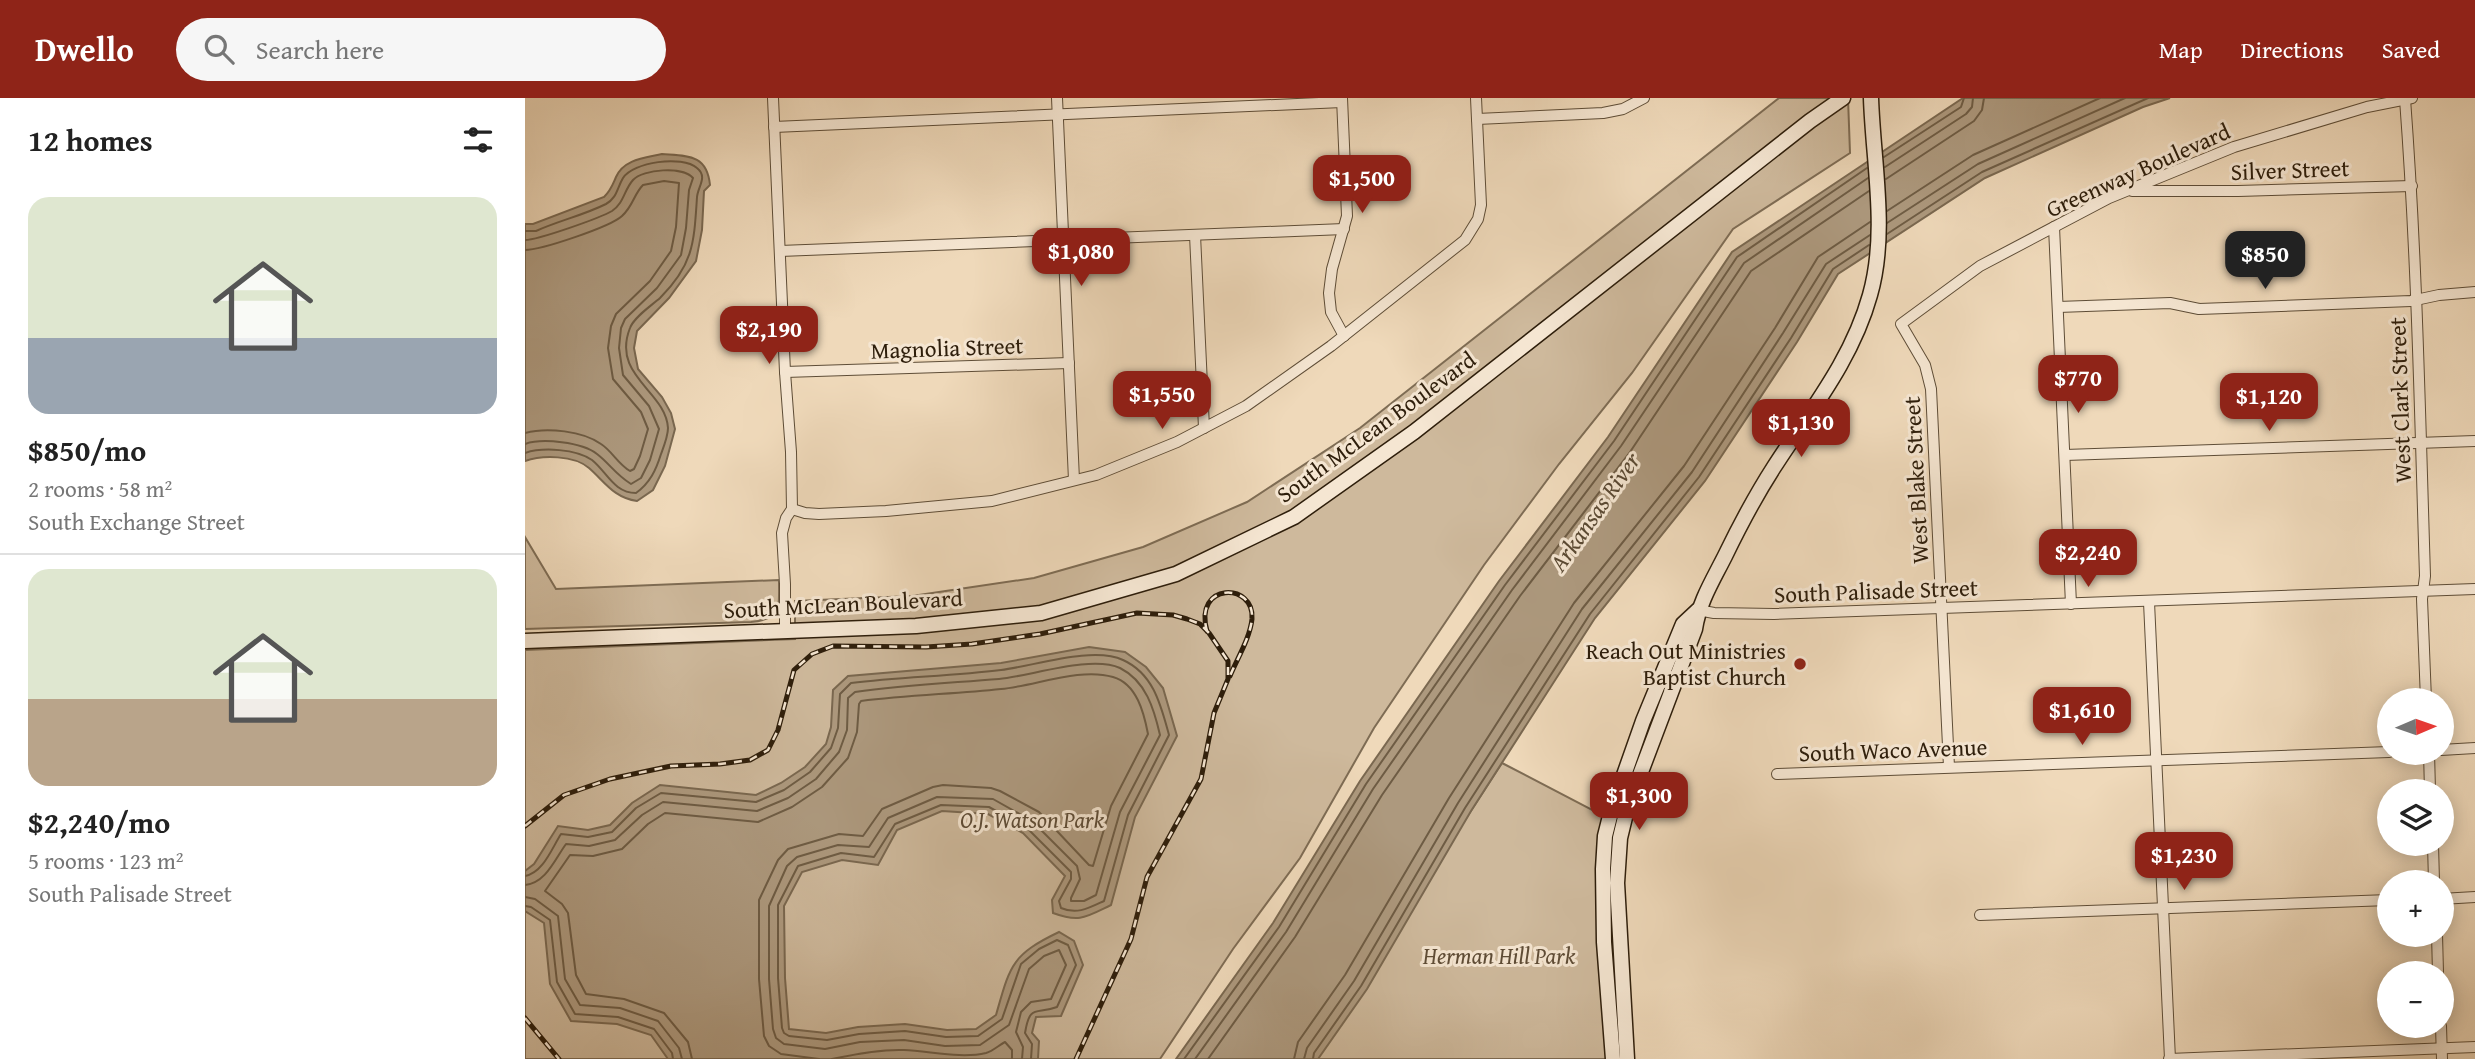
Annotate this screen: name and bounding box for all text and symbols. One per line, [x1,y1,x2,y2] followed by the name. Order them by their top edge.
[176,18,666,81] search box
[35,25,134,73] text: Dwello
[200,30,238,68] icon: search
[256,30,384,69] text: Search here
[2159,32,2203,67] text: Map
[2241,32,2344,67] text: Directions
[2382,32,2440,67] text: Saved
[2040,114,2236,225] street label: Greenway Boulevard
[28,118,153,162] text: 12 homes
[459,121,497,159] icon: filters
[2230,151,2350,188] street label: Silver Street
[1305,156,1419,215] pin: $1,500
[1329,161,1395,194] text: $1,500
[1024,228,1138,288] pin: $1,080
[2224,232,2306,291] pin: $850
[1048,234,1114,267] text: $1,080
[2241,237,2289,270] text: $850
[200,243,326,369] icon: home
[712,306,826,366] pin: $2,190
[736,312,802,345] text: $2,190
[2380,316,2419,484] street label: West Clark Street
[870,328,1024,367] street label: Magnolia Street
[1269,343,1483,510] street label: South McLean Boulevard
[2037,356,2119,415] pin: $770
[2054,361,2102,394] text: $770
[1105,372,1219,431] pin: $1,550
[2212,374,2326,433] pin: $1,120
[1129,377,1195,410] text: $1,550
[2236,379,2302,412] text: $1,120
[1895,396,1936,564] street label: West Blake Street
[1744,400,1858,459] pin: $1,130
[1768,405,1834,438] text: $1,130
[28,428,146,472] text: $850/mo
[1540,444,1649,579] water label: Arkansas River
[28,472,172,505] text: 2 rooms · 58 m²
[28,505,245,538] text: South Exchange Street
[2031,530,2145,589] pin: $2,240
[2055,535,2121,568] text: $2,240
[1773,570,1978,611] street label: South Palisade Street
[723,581,964,626] street label: South McLean Boulevard
[200,615,326,741] icon: home
[1586,634,1786,693] place label: Reach Out Ministries Baptist Church
[1792,656,1808,672] marker: Reach Out Ministries Baptist Church
[2025,688,2139,747] pin: $1,610
[2377,688,2453,765] north arrow
[2377,688,2454,1038] map controls
[2049,693,2115,726] text: $1,610
[1798,730,1988,769] street label: South Waco Avenue
[1582,772,1696,832] pin: $1,300
[1606,778,1672,811] text: $1,300
[2377,779,2454,856] button: layers
[28,800,170,844] text: $2,240/mo
[960,803,1105,836] park label: O.J. Watson Park
[2127,832,2241,892] pin: $1,230
[2151,838,2217,871] text: $1,230
[28,844,183,877] text: 5 rooms · 123 m²
[2377,870,2454,947] button: +
[28,877,232,910] text: South Palisade Street
[1422,939,1576,972] park label: Herman Hill Park
[2377,961,2454,1038] button: −

